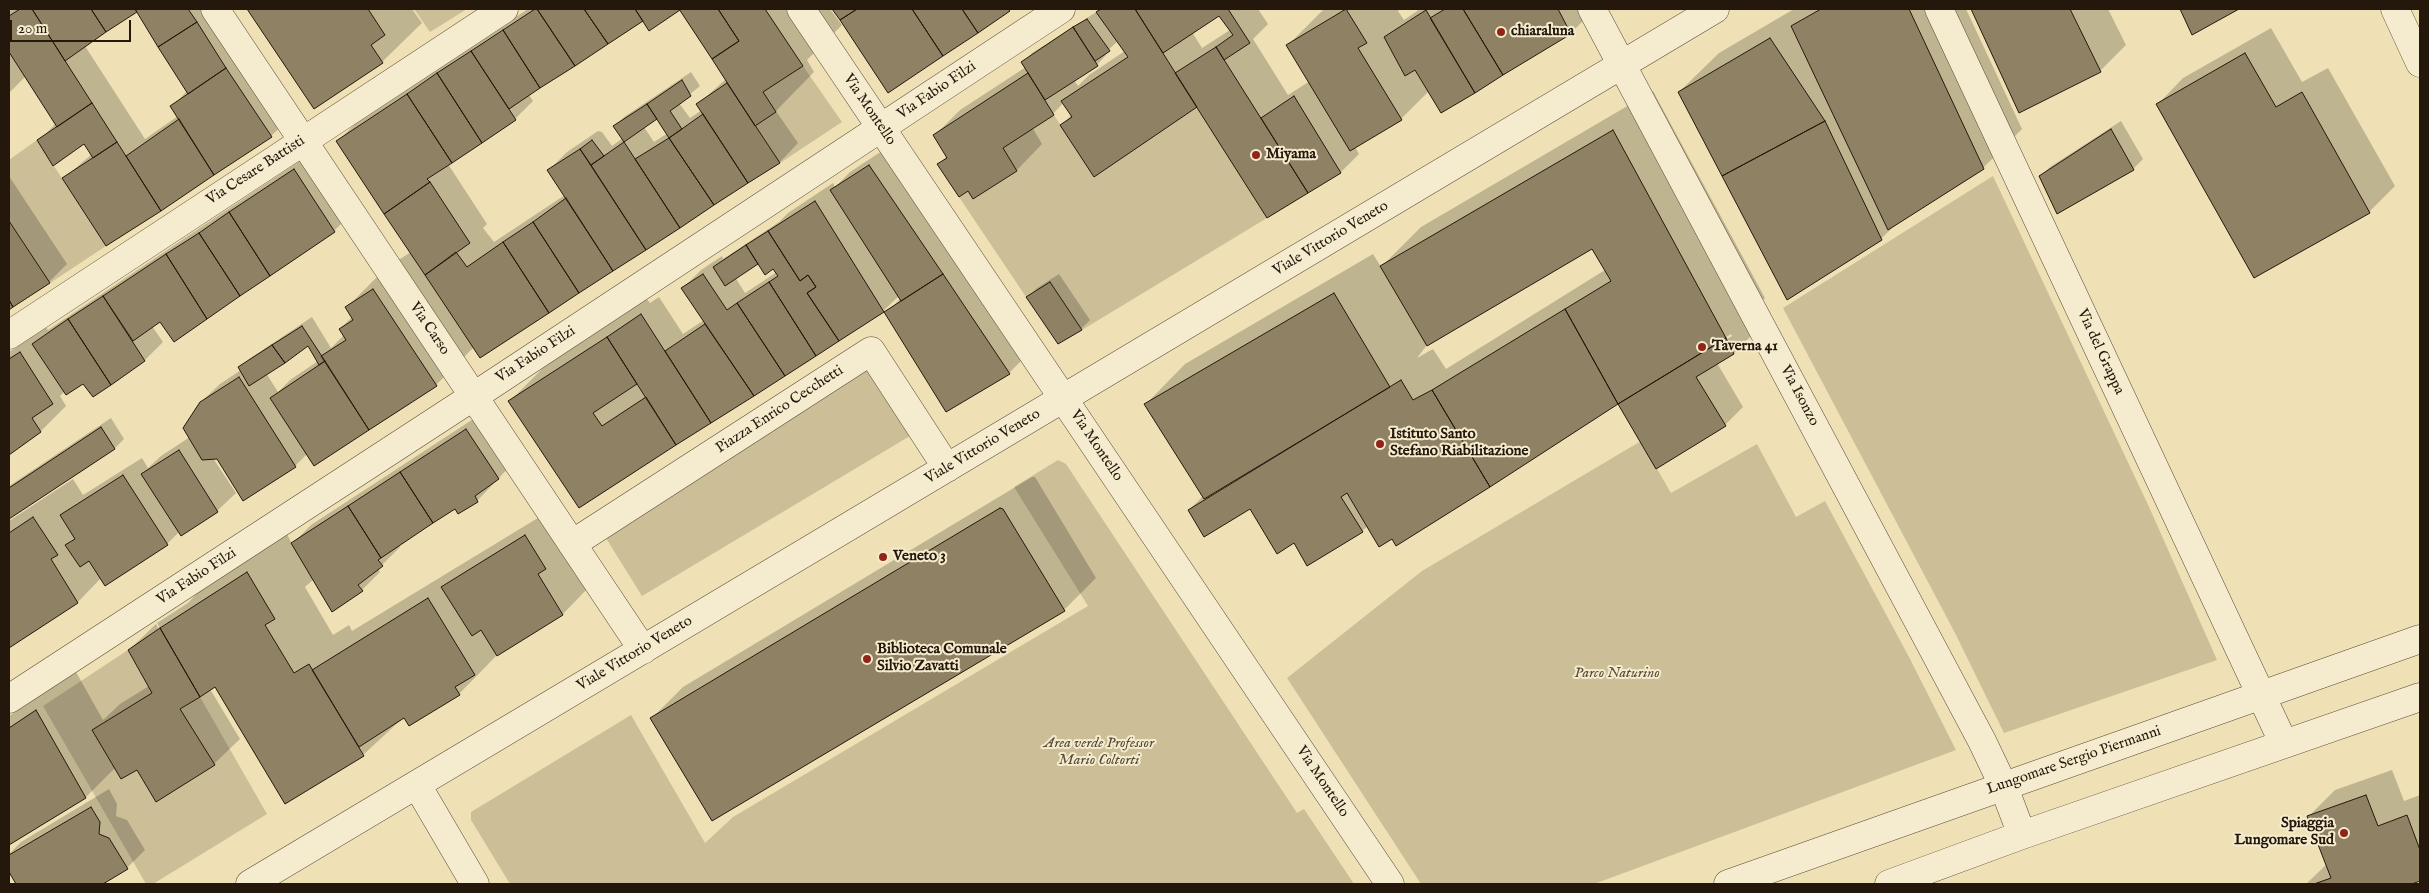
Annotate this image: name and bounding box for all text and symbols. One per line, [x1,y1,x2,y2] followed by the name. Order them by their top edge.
[12,10,134,42] scale bar
[18,19,47,38] text: 20 m
[1511,23,1574,41] place label: chiaraluna
[1495,26,1507,38] marker: chiaraluna
[894,58,980,124] street label: Via Fabio Filzi
[839,71,899,149] street label: Via Montello
[203,132,309,210] street label: Via Cesare Battisti
[1266,146,1316,164] place label: Miyama
[1250,149,1262,161] marker: Miyama
[1270,197,1392,281] street label: Viale Vittorio Veneto
[405,299,453,359] street label: Via Carso
[2072,306,2128,398] street label: Via del Grappa
[493,323,579,387] street label: Via Fabio Filzi
[1712,338,1778,356] place label: Taverna 41
[1696,341,1708,353] marker: Taverna 41
[713,362,847,458] street label: Piazza Enrico Cecchetti
[1775,362,1823,430] street label: Via Isonzo
[922,405,1044,489] street label: Viale Vittorio Veneto
[1066,407,1126,485] street label: Via Montello
[1390,426,1528,461] place label: Istituto Santo Stefano Riabilitazione
[1374,438,1386,450] marker: Istituto Santo Stefano Riabilitazione
[154,545,240,609] street label: Via Fabio Filzi
[893,548,946,566] place label: Veneto 3
[877,551,889,563] marker: Veneto 3
[574,612,696,696] street label: Viale Vittorio Veneto
[877,641,1007,676] place label: Biblioteca Comunale Silvio Zavatti
[861,653,873,665] marker: Biblioteca Comunale Silvio Zavatti
[1574,665,1660,683] park label: Parco Naturino
[1985,723,2163,799] street label: Lungomare Sergio Piermanni
[1044,735,1154,770] park label: Area verde Professor Mario Coltorti
[1292,743,1352,821] street label: Via Montello
[2234,815,2334,850] place label: Spiaggia Lungomare Sud
[2338,827,2350,839] marker: Spiaggia Lungomare Sud

